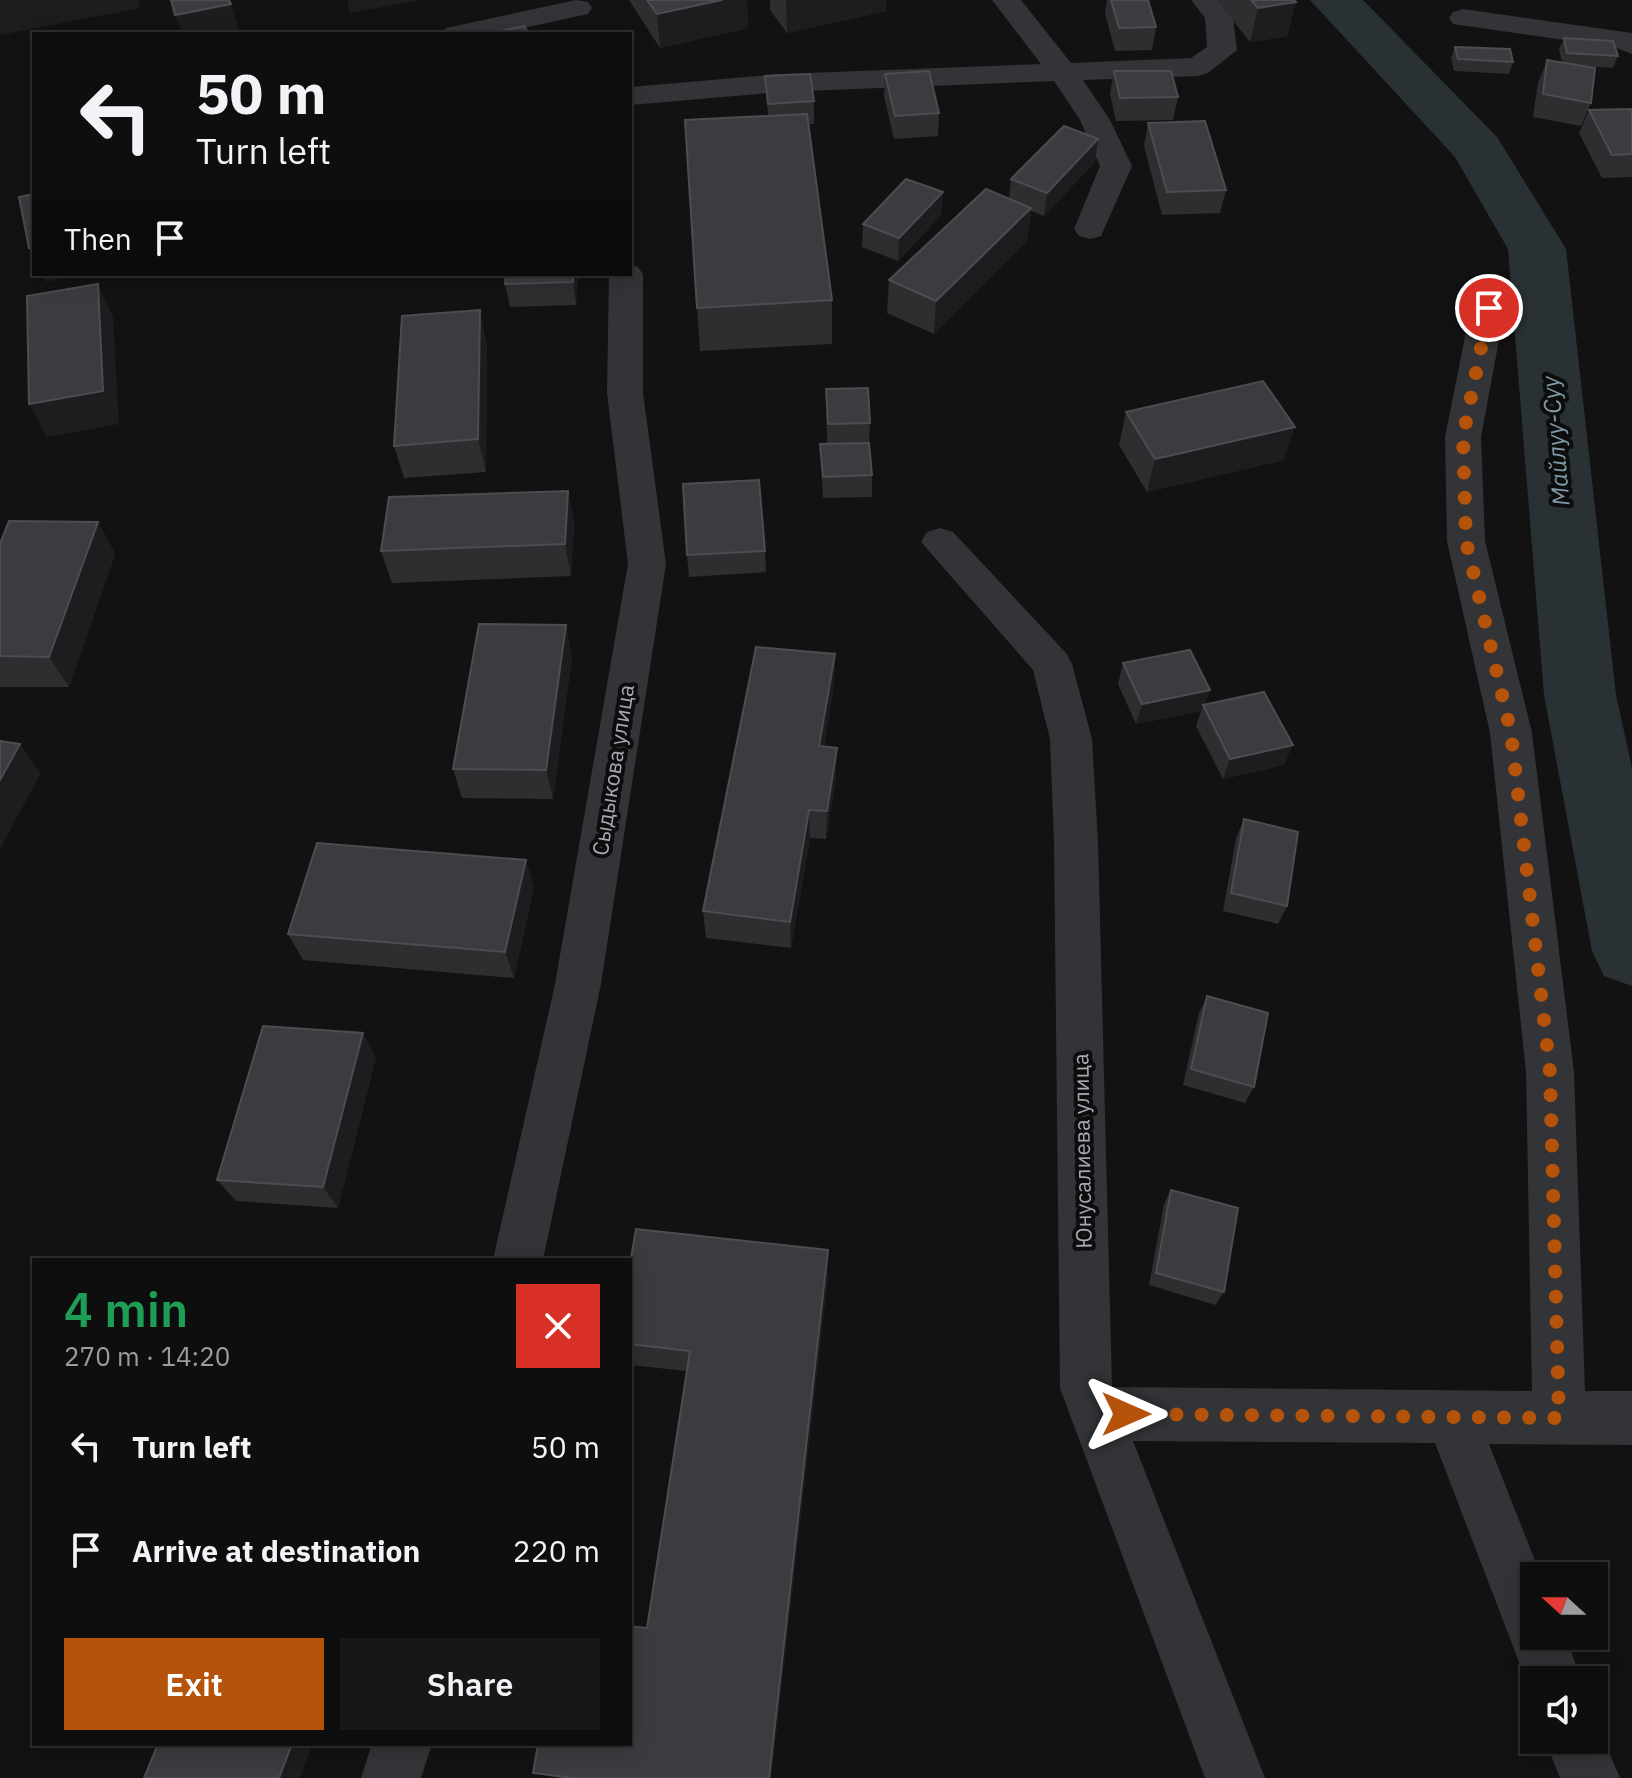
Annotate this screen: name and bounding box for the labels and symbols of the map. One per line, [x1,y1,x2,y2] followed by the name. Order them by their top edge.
[1455,274,1523,342] pin
[1533,373,1577,507] water label: Майлуу-Суу
[585,682,640,858] street label: Сыдыкова улица
[1065,1053,1098,1249] street label: Юнусалиева улица
[1084,1372,1168,1456] position arrow
[1520,1562,1608,1650] north arrow

